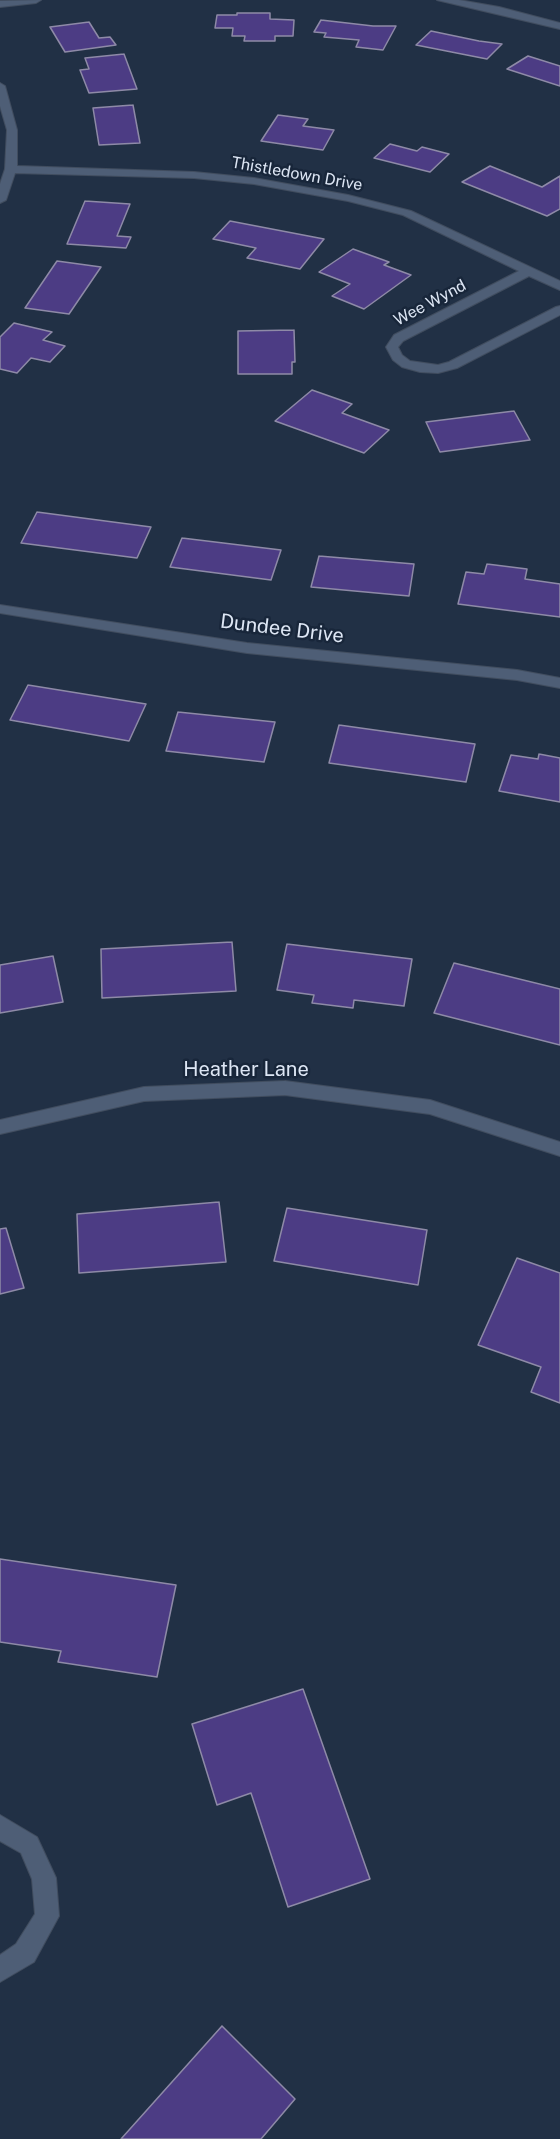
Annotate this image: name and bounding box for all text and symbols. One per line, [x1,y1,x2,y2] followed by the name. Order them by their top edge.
[230,153,364,195] street label: Thistledown Drive
[391,276,469,330] street label: Wee Wynd
[219,610,345,648] street label: Dundee Drive
[183,1058,309,1082] street label: Heather Lane

